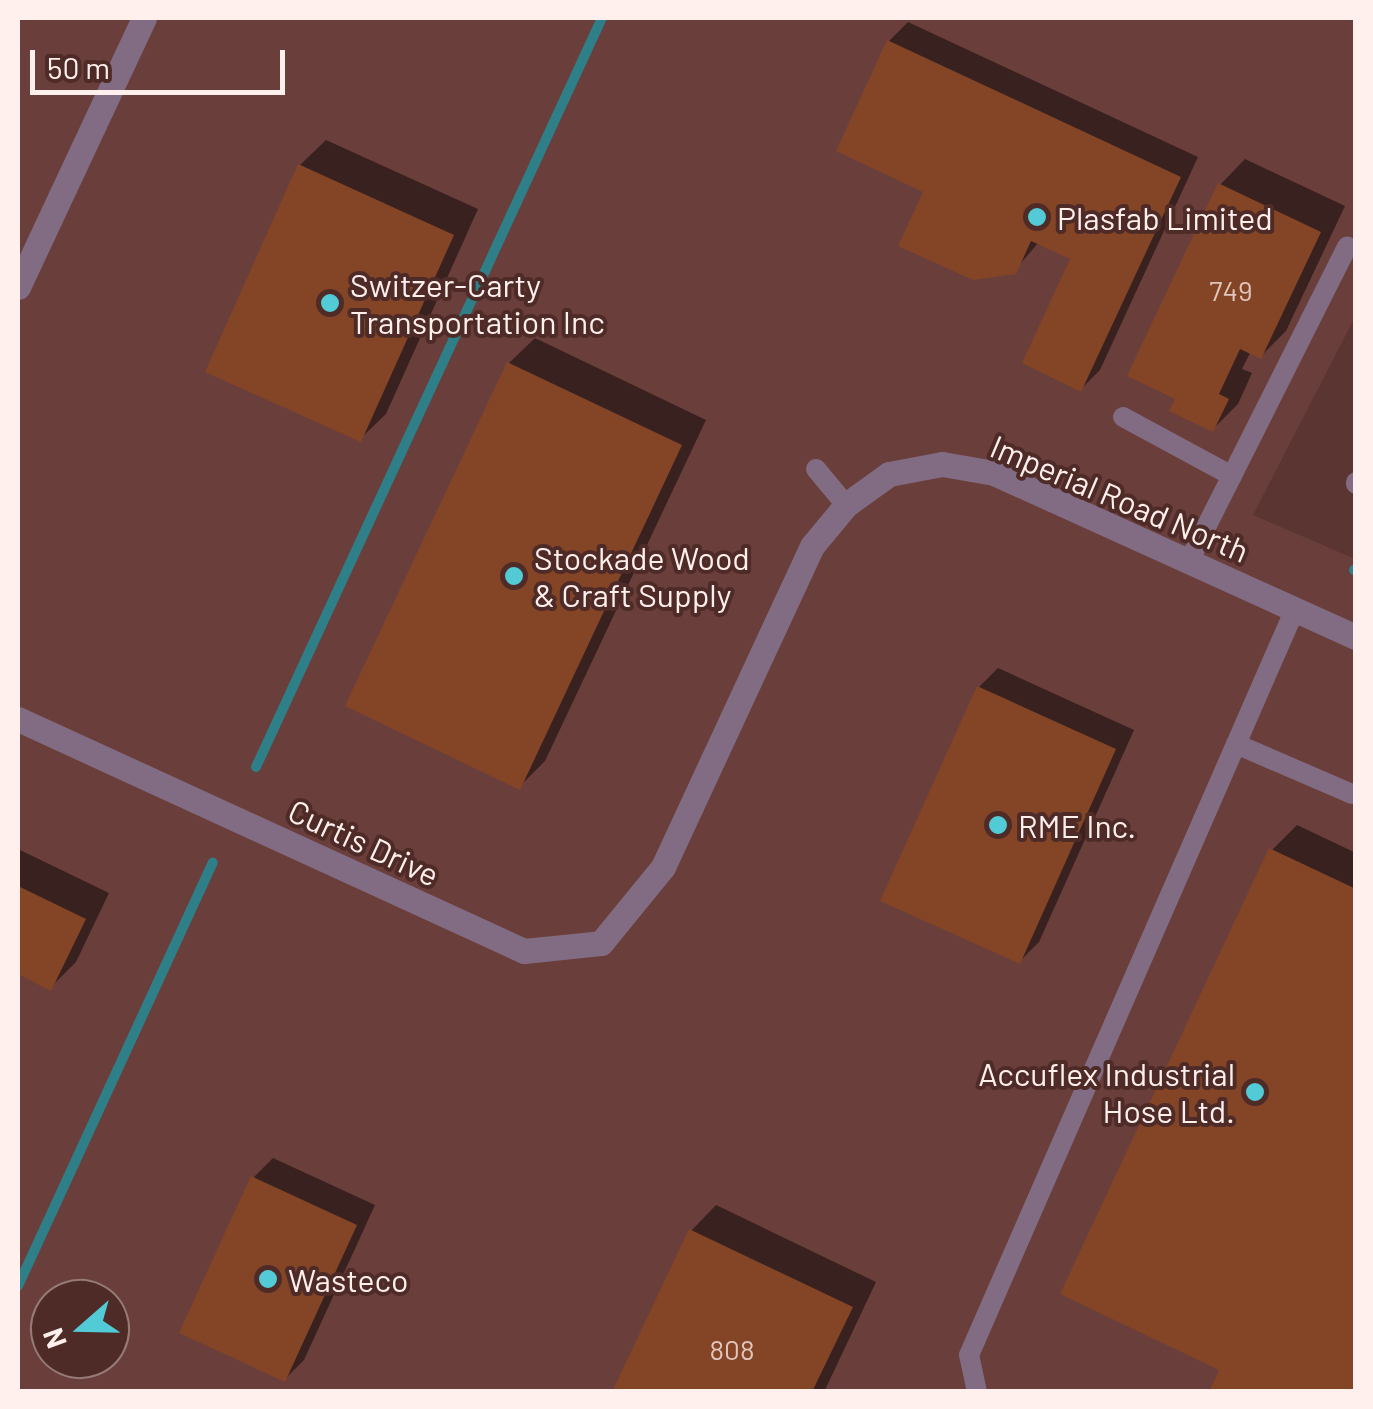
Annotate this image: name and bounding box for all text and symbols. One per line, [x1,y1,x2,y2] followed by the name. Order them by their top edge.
[35,30,290,92] scale bar
[47,49,110,85] text: 50 m
[1057,198,1273,236] place label: Plasfab Limited
[1026,206,1048,228] marker: Plasfab Limited
[350,266,605,341] place label: Switzer-Carty Transportation Inc
[1209,273,1253,307] house number: 749
[319,292,341,314] marker: Switzer-Carty Transportation Inc
[985,426,1255,570] street label: Imperial Road North
[534,539,750,614] place label: Stockade Wood & Craft Supply
[503,565,525,587] marker: Stockade Wood & Craft Supply
[283,790,445,894] street label: Curtis Drive
[1018,806,1136,844] place label: RME Inc.
[987,814,1009,836] marker: RME Inc.
[978,1055,1235,1130] place label: Accuflex Industrial Hose Ltd.
[1244,1081,1266,1103] marker: Accuflex Industrial Hose Ltd.
[288,1260,408,1298] place label: Wasteco
[257,1268,279,1290] marker: Wasteco
[30,1279,130,1379] north arrow
[35,1324,73,1353] text: N
[710,1332,754,1366] house number: 808

